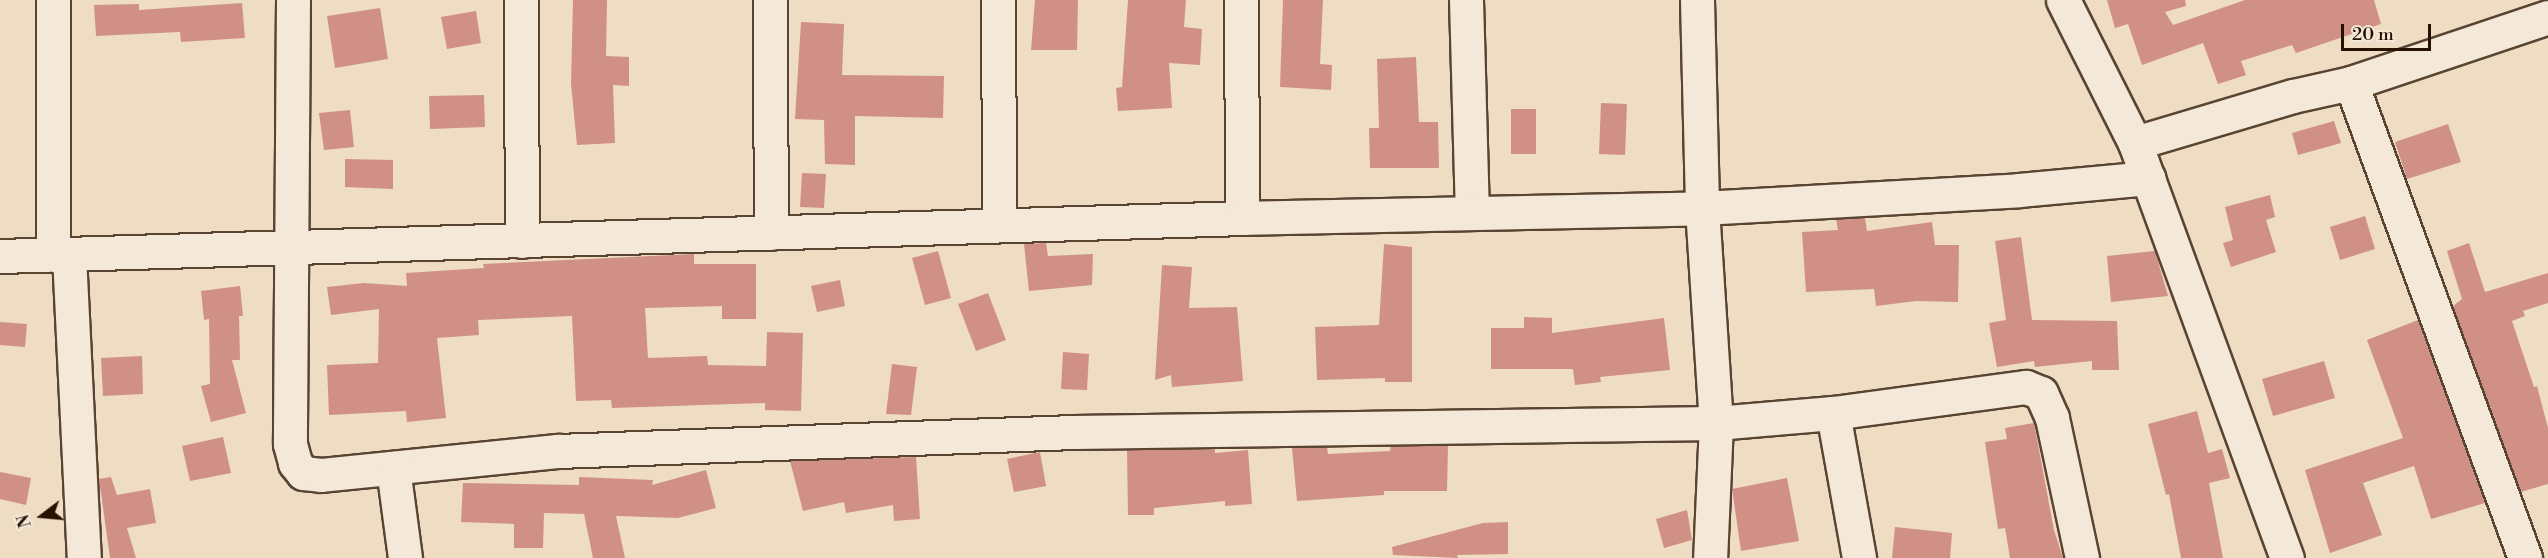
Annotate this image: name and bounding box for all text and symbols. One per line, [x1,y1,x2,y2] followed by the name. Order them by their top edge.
[2344,12,2434,50] scale bar
[2352,23,2394,46] text: 20 m
[12,486,72,546] north arrow
[13,512,36,530] text: N

